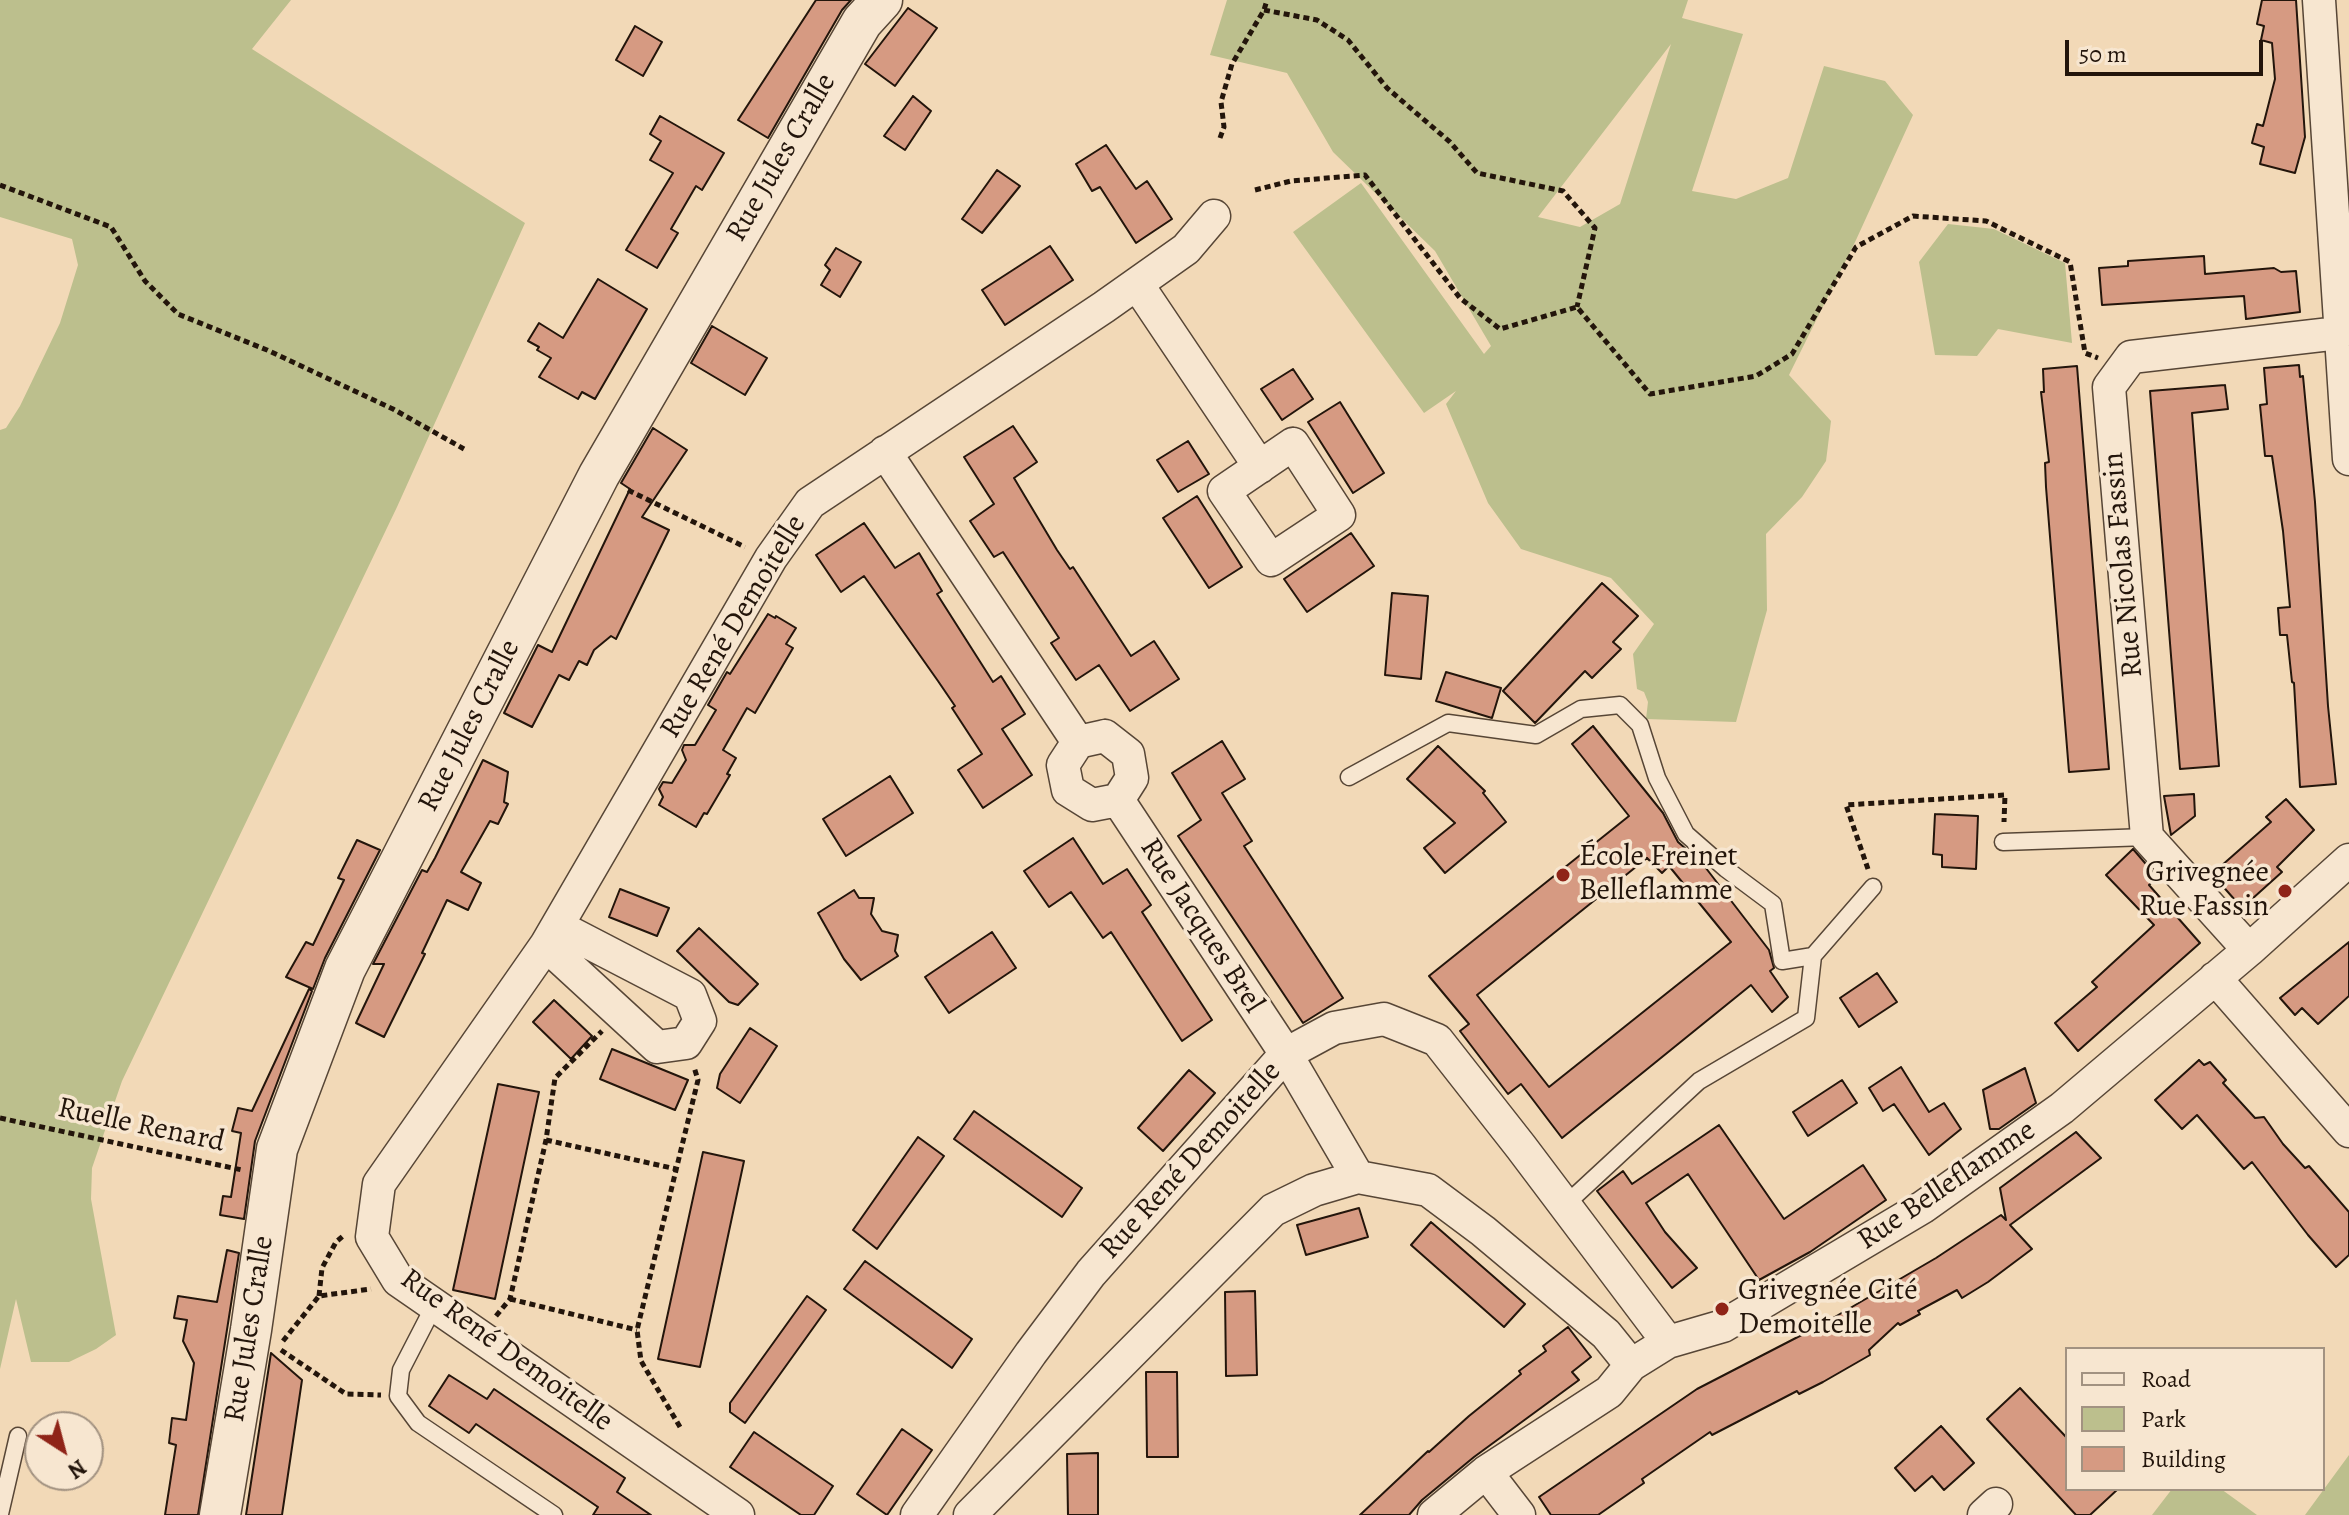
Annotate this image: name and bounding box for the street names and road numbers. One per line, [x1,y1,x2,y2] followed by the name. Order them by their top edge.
[719,67,845,249] street label: Rue Jules Cralle
[2096,451,2152,679] street label: Rue Nicolas Fassin
[653,509,815,745] street label: Rue René Demoitelle
[411,634,529,818] street label: Rue Jules Cralle
[1131,832,1271,1020] street label: Rue Jacques Brel
[1093,1055,1289,1267] street label: Rue René Demoitelle
[54,1091,228,1161] street label: Ruelle Renard
[1851,1113,2043,1259] street label: Rue Belleflamme
[217,1233,283,1425] street label: Rue Jules Cralle
[393,1262,619,1440] street label: Rue René Demoitelle

